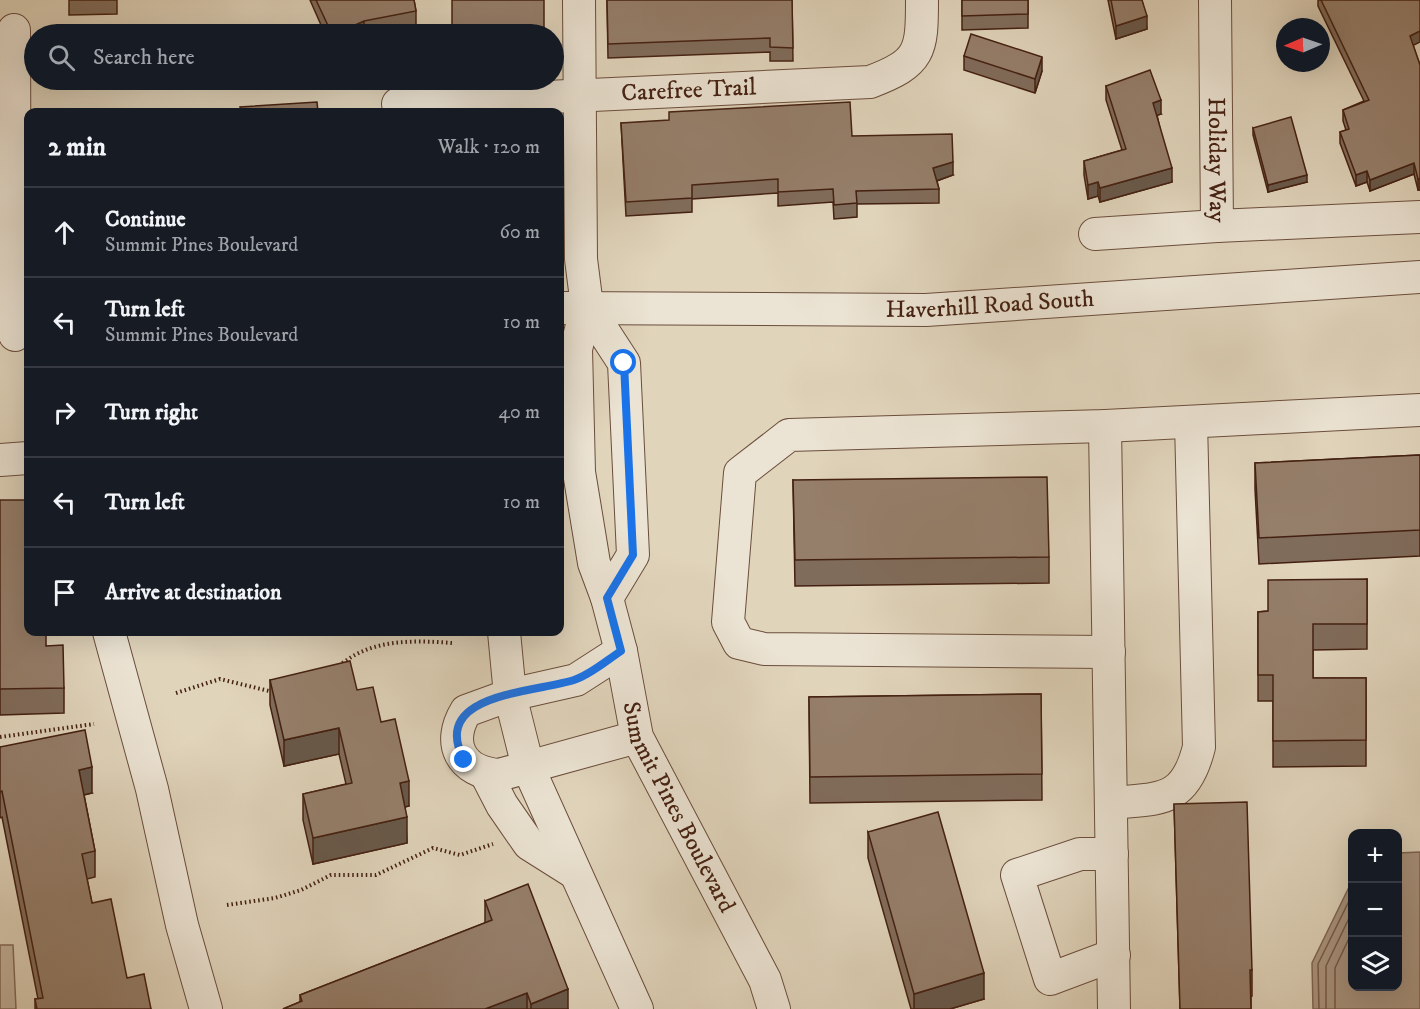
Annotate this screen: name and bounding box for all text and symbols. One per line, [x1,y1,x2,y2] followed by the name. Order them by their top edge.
[1276,18,1330,72] north arrow
[24,24,564,90] search box
[45,41,78,74] icon: search
[93,44,195,71] text: Search here
[621,72,758,109] street label: Carefree Trail
[1201,97,1232,223] street label: Holiday Way
[48,131,106,164] text: 2 min
[438,135,540,160] text: Walk · 120 m
[105,206,186,233] text: Continue
[48,216,81,249] icon: ahead
[500,220,540,245] text: 60 m
[105,233,298,258] text: Summit Pines Boulevard
[885,284,1096,325] street label: Haverhill Road South
[105,296,185,323] text: Turn left
[48,306,81,339] icon: left
[503,310,540,335] text: 10 m
[105,323,298,348] text: Summit Pines Boulevard
[610,349,636,375] route start
[48,396,81,429] icon: right
[105,399,198,426] text: Turn right
[498,400,540,425] text: 40 m
[48,486,81,519] icon: left
[105,489,185,516] text: Turn left
[503,490,540,515] text: 10 m
[48,576,81,609] icon: arrive
[105,579,282,606] text: Arrive at destination
[616,699,742,918] street label: Summit Pines Boulevard
[450,746,476,772] route end
[1348,829,1402,991] map controls
[1348,829,1402,883] button: +
[1348,883,1402,937] button: −
[1348,937,1402,991] button: layers

